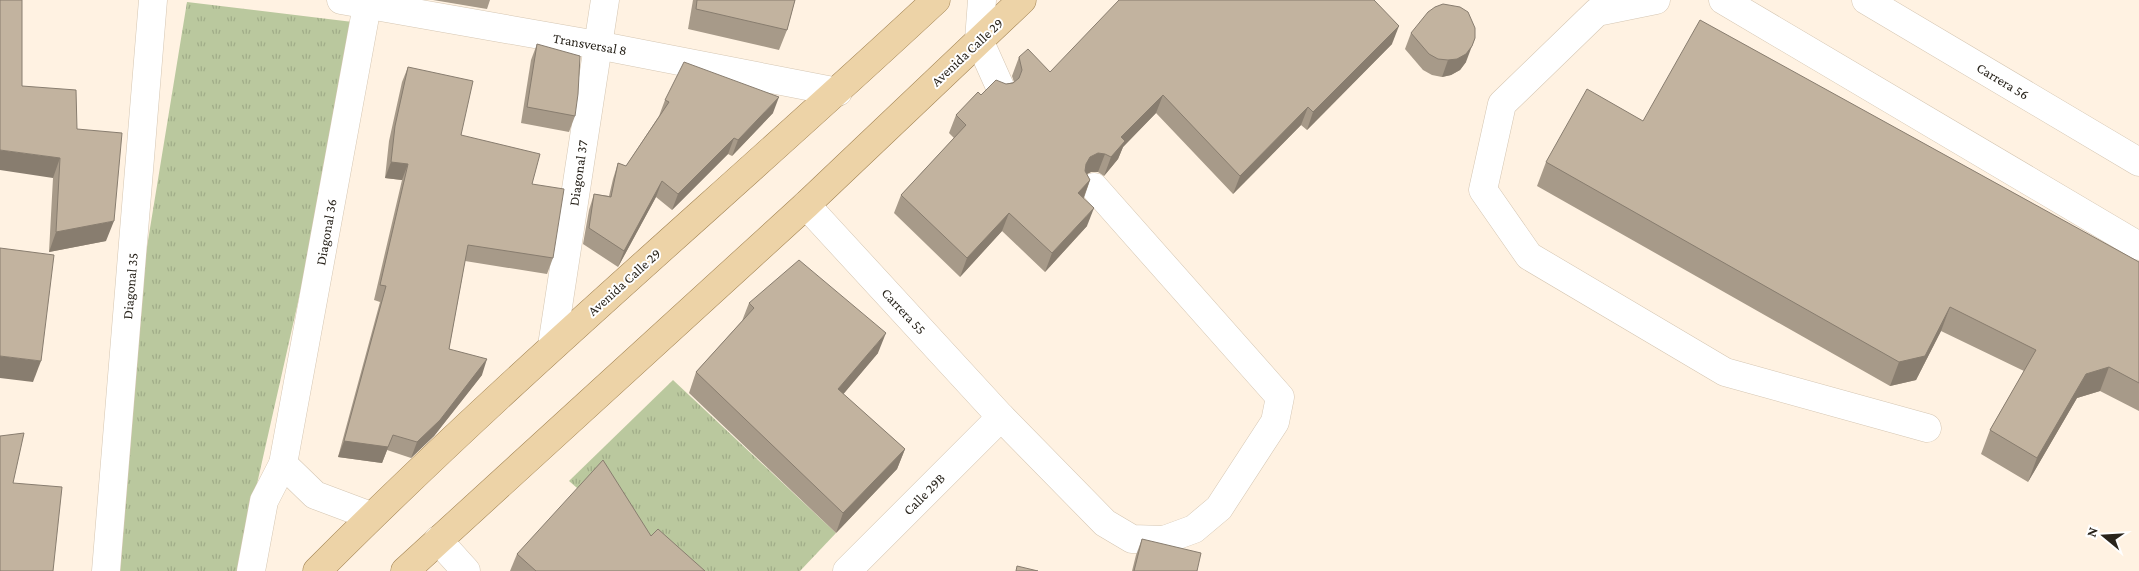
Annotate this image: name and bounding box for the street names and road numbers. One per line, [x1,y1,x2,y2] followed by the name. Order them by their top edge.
[928,15,1006,89] street label: Avenida Calle 29
[552,30,628,58] street label: Transversal 8
[1974,59,2032,103] street label: Carrera 56
[565,138,591,207] street label: Diagonal 37
[312,198,340,266] street label: Diagonal 36
[584,245,664,319] street label: Avenida Calle 29
[119,252,141,320] street label: Diagonal 35
[879,285,929,337] street label: Carrera 55
[900,470,948,518] street label: Calle 29B

